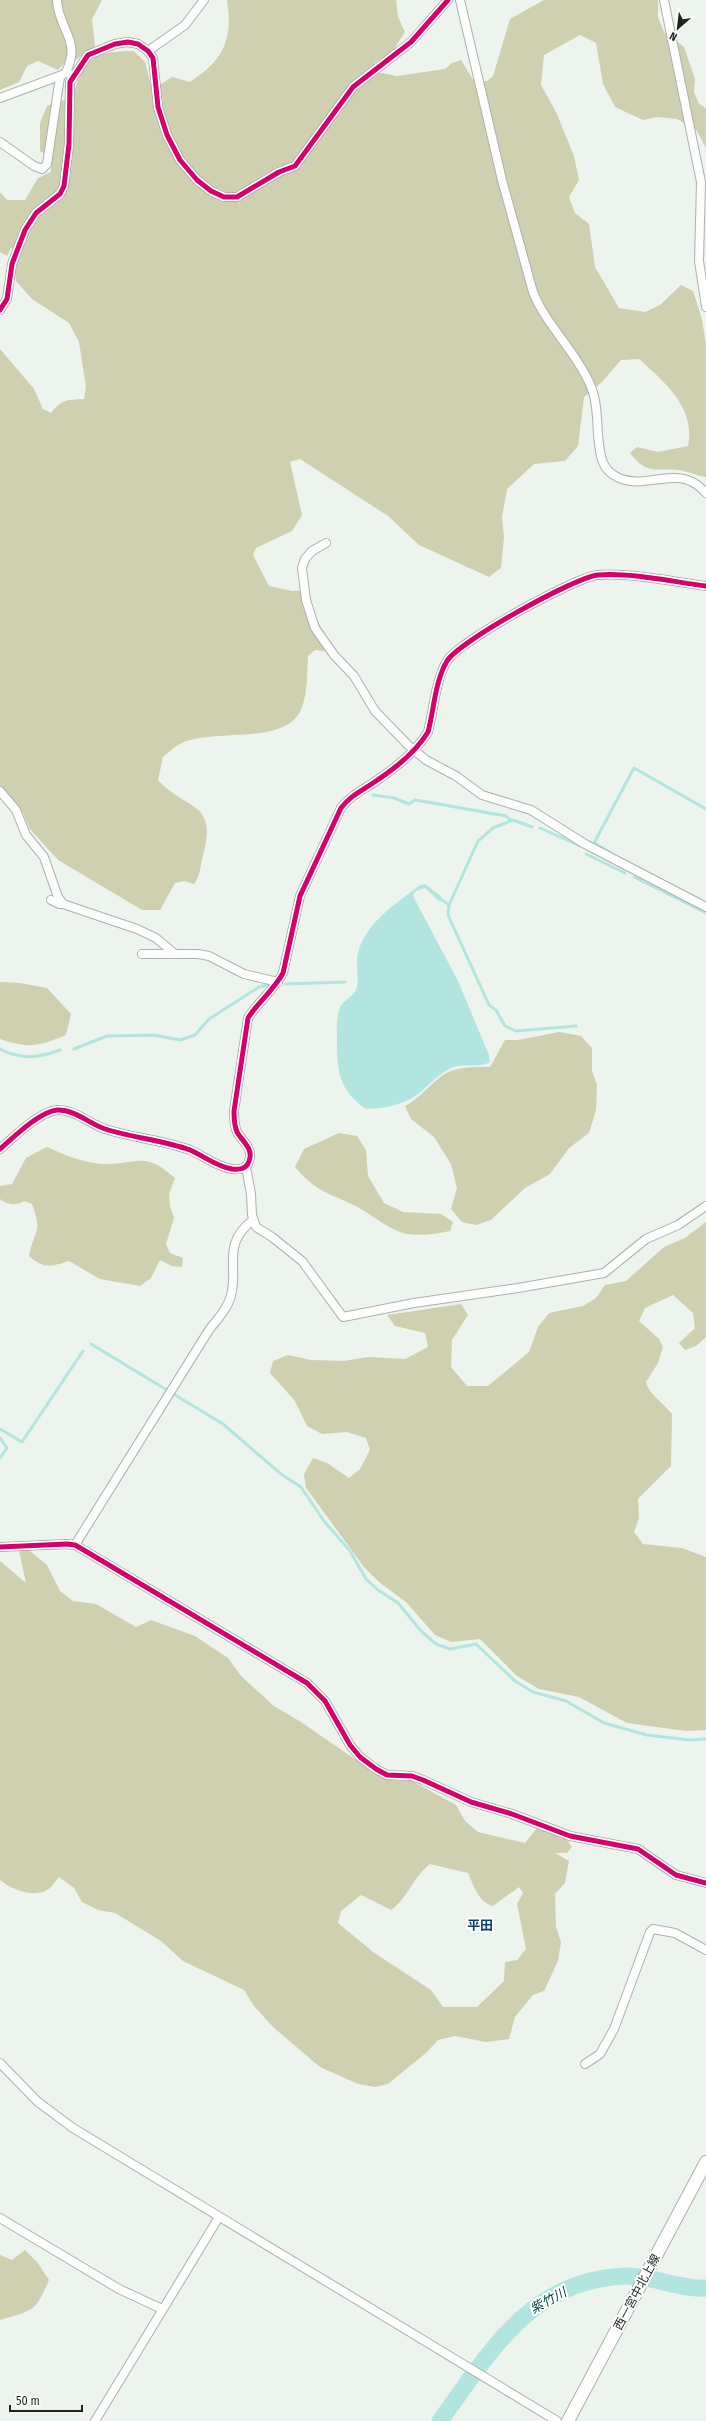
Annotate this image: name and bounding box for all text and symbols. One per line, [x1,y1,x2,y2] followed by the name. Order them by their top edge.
[658,8,698,48] north arrow
[668,29,680,44] text: N
[467,1918,493,1933] district label: 平田
[611,2252,663,2332] street label: 西一宮中北上線
[528,2283,571,2316] water label: 紫竹川
[10,2387,82,2413] scale bar
[16,2394,40,2408] text: 50 m

